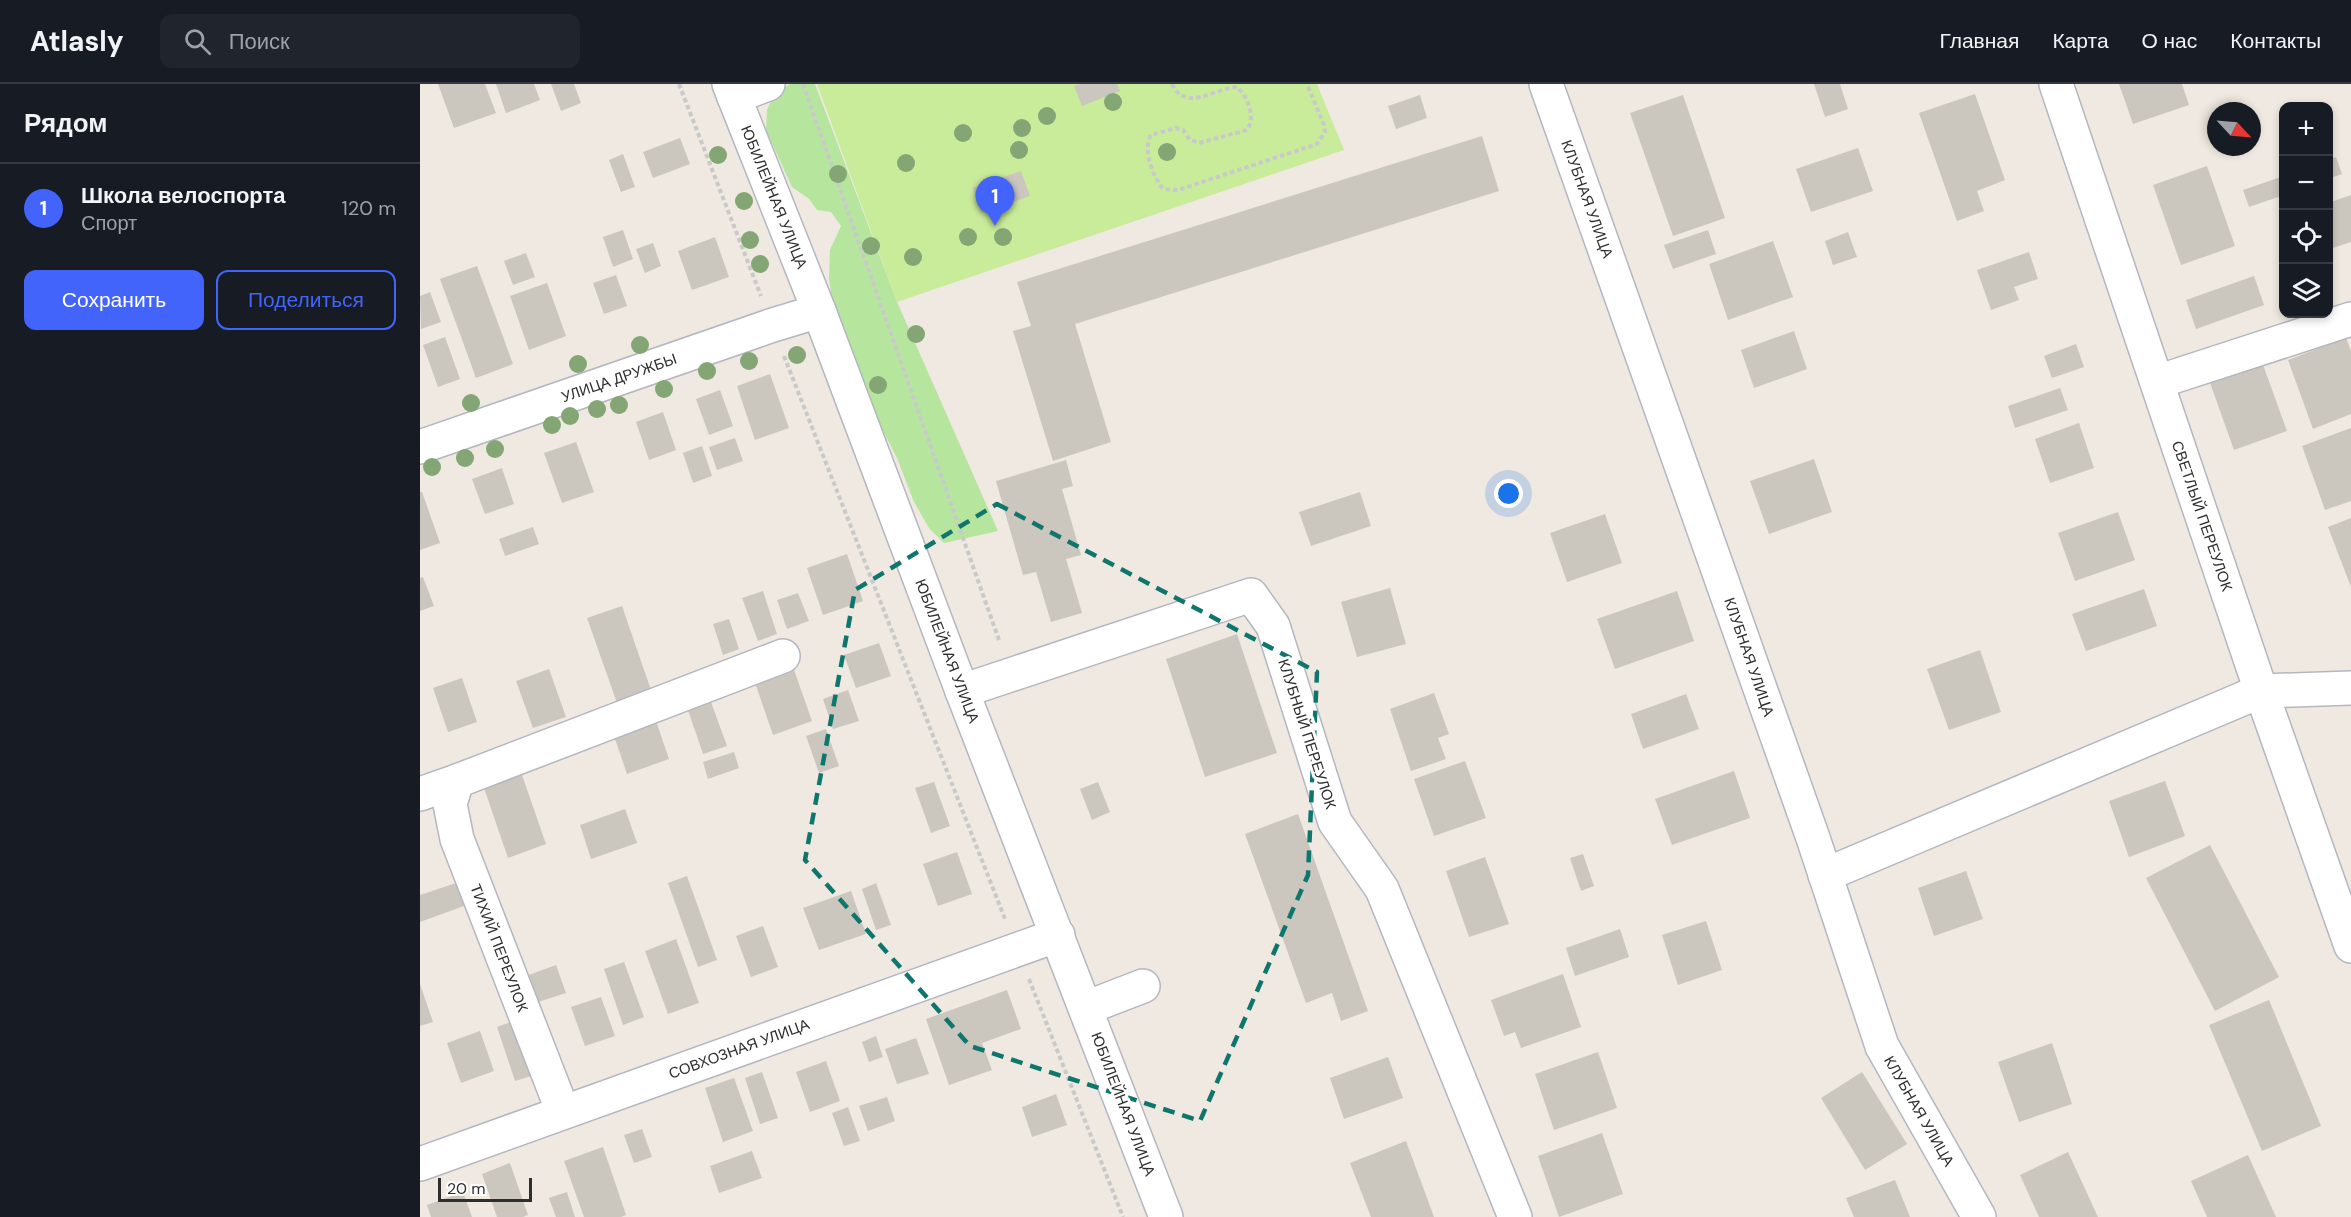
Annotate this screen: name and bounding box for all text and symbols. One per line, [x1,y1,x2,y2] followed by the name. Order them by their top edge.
[160,14,580,68] search box
[30,23,124,60] text: Atlasly
[181,25,214,58] icon: search
[229,27,290,56] text: Поиск
[1939,27,2019,55] text: Главная
[2052,27,2109,55] text: Карта
[2142,27,2197,55] text: О нас
[2230,27,2321,55] text: Контакты
[2207,102,2261,156] north arrow
[2279,102,2333,318] map controls
[2279,102,2333,156] button: +
[24,106,107,140] text: Рядом
[736,122,812,272] street label: ЮБИЛЕЙНАЯ УЛИЦА
[1556,137,1618,261] street label: КЛУБНАЯ УЛИЦА
[2279,156,2333,210] button: −
[976,176,1014,226] pin: 1
[81,181,286,210] text: Школа велоспорта
[40,195,47,221] text: 1
[342,195,396,221] text: 120 m
[81,210,137,236] text: Спорт
[2279,210,2333,264] button: locate
[2279,264,2333,318] button: layers
[24,270,204,330] button: Сохранить
[216,270,396,330] button: Поделиться
[558,349,680,407] street label: УЛИЦА ДРУЖБЫ
[2167,438,2237,594] street label: СВЕТЛЫЙ ПЕРЕУЛОК
[1494,479,1523,508] your location
[910,576,984,726] street label: ЮБИЛЕЙНАЯ УЛИЦА
[1719,595,1779,719] street label: КЛУБНАЯ УЛИЦА
[1273,656,1341,812] street label: КЛУБНЫЙ ПЕРЕУЛОК
[465,881,533,1015] street label: ТИХИЙ ПЕРЕУЛОК
[666,1014,812,1084] street label: СОВХОЗНАЯ УЛИЦА
[1086,1029,1160,1179] street label: ЮБИЛЕЙНАЯ УЛИЦА
[1879,1052,1959,1170] street label: КЛУБНАЯ УЛИЦА
[438,1175,532,1202] scale bar
[447,1178,486,1199] text: 20 m

